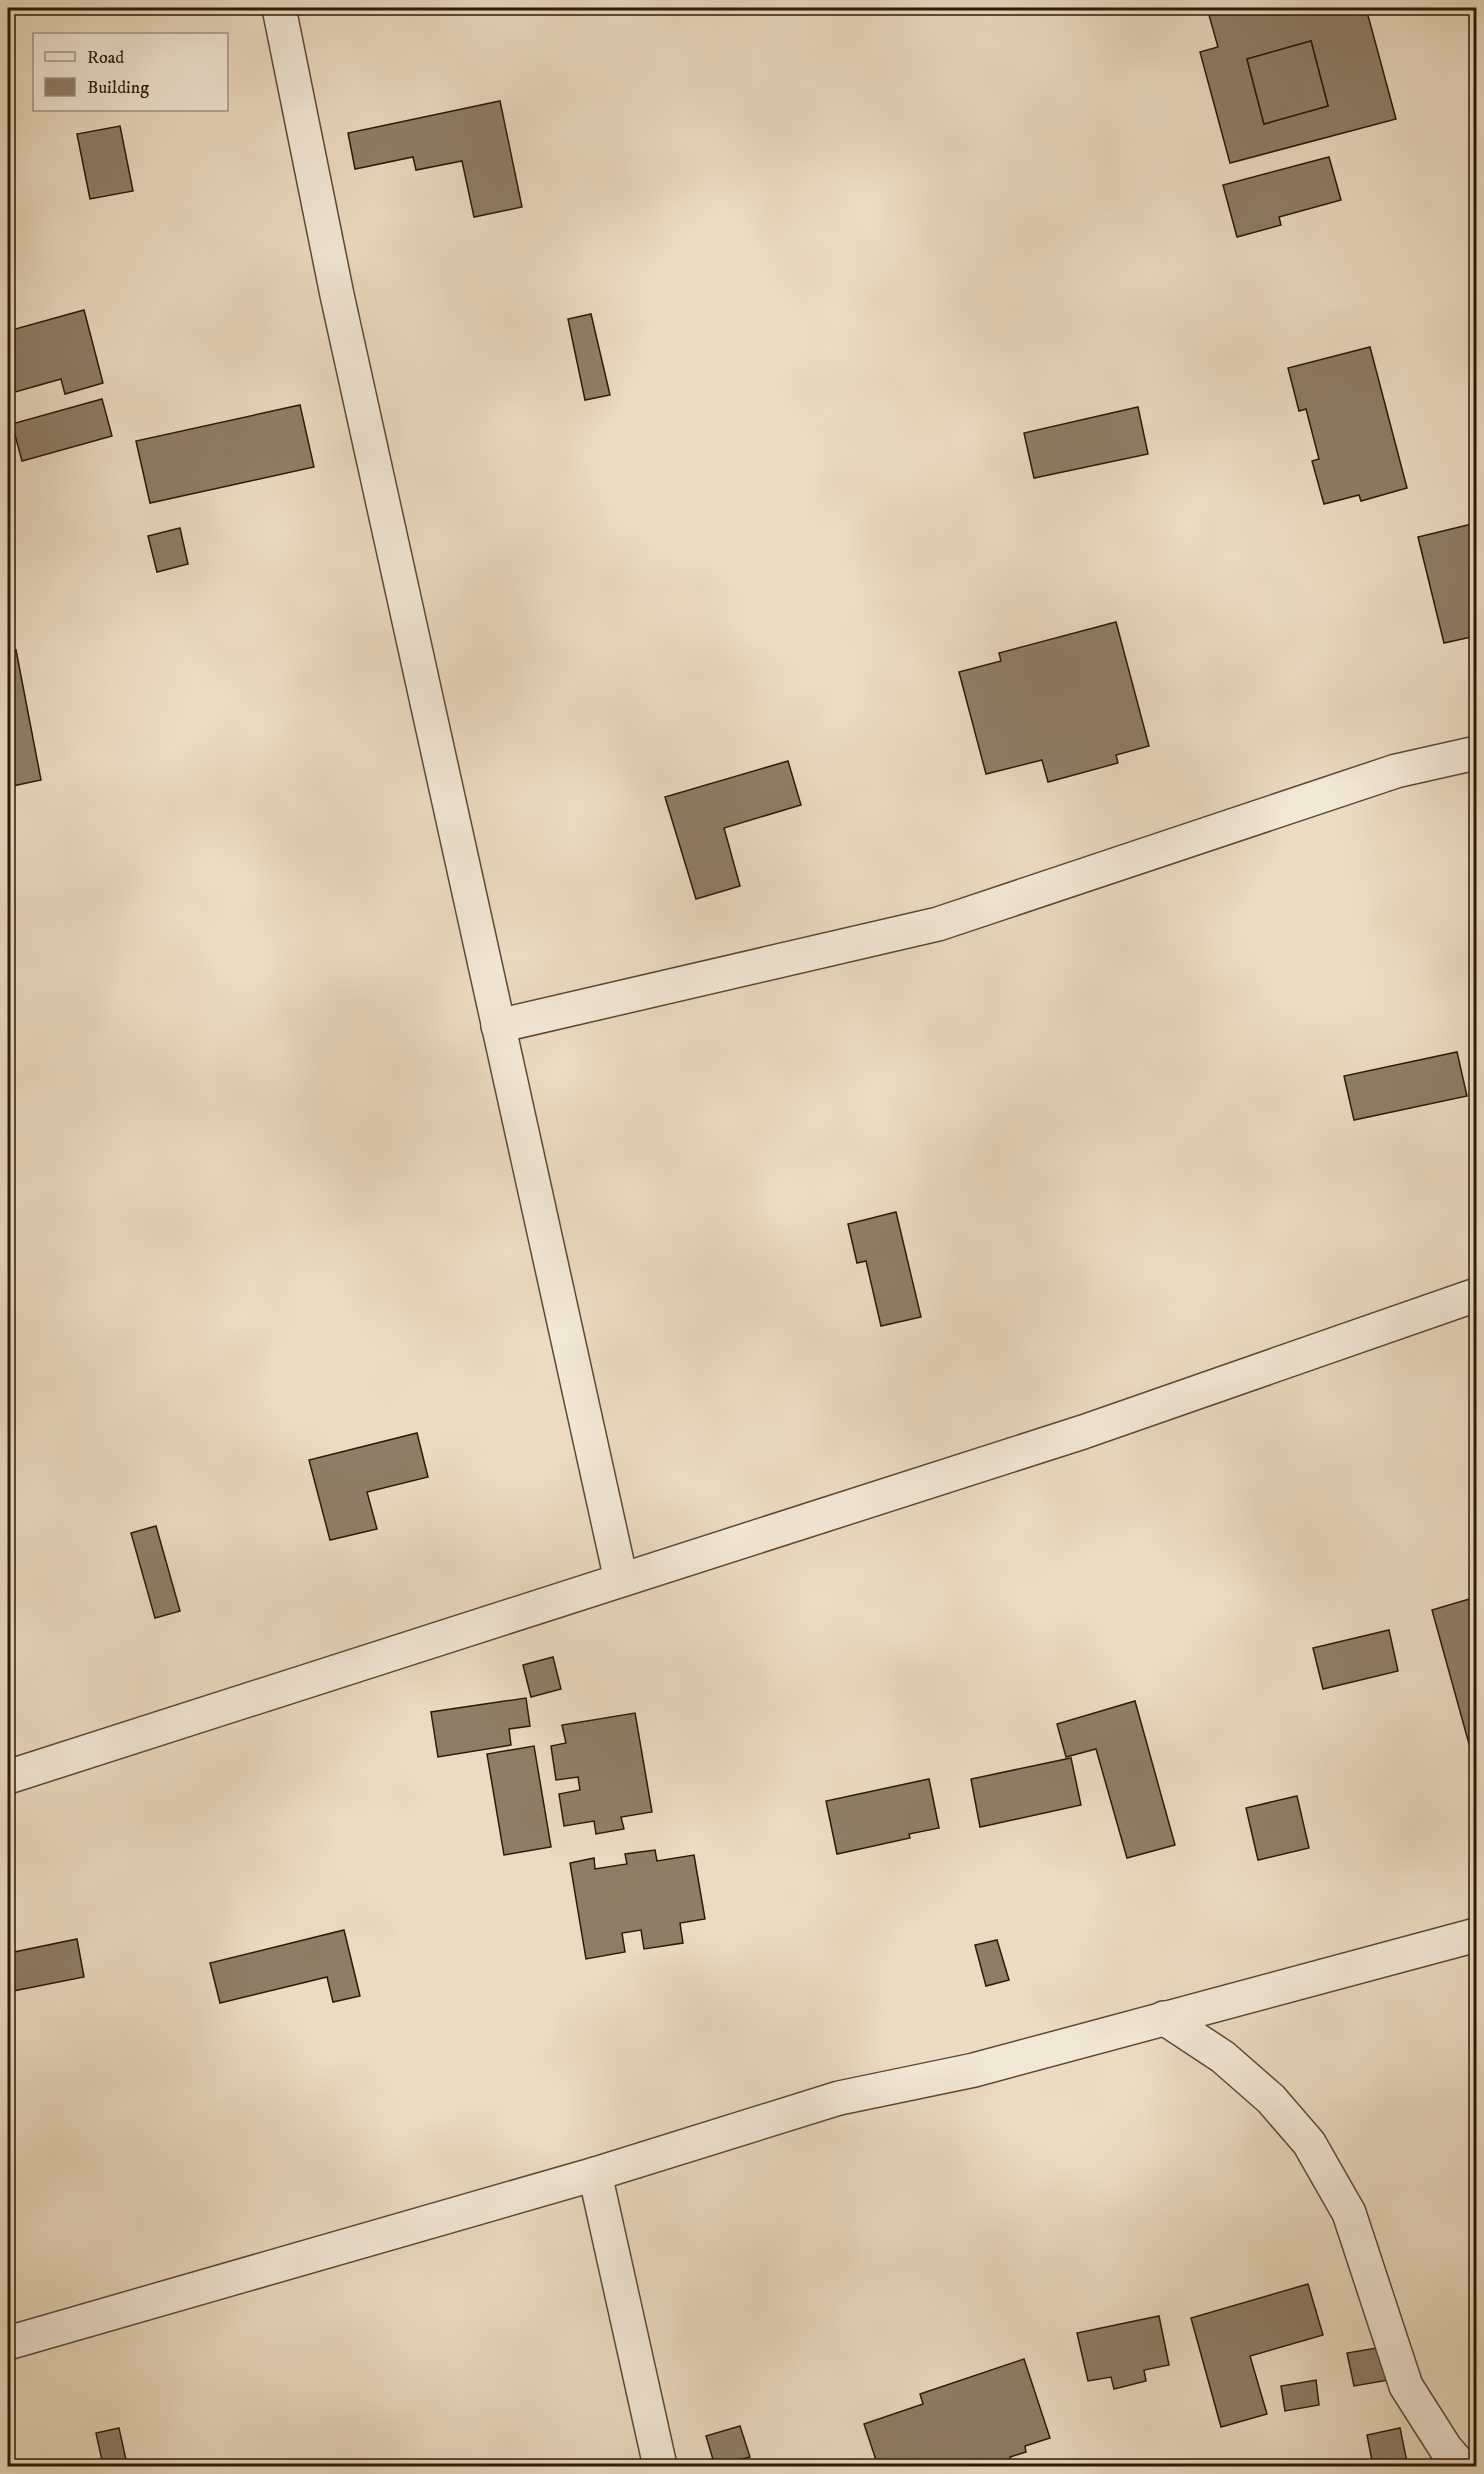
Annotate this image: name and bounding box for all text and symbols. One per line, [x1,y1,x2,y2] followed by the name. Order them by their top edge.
[33,33,228,111] legend
[87,47,124,69] text: Road
[87,77,149,99] text: Building

